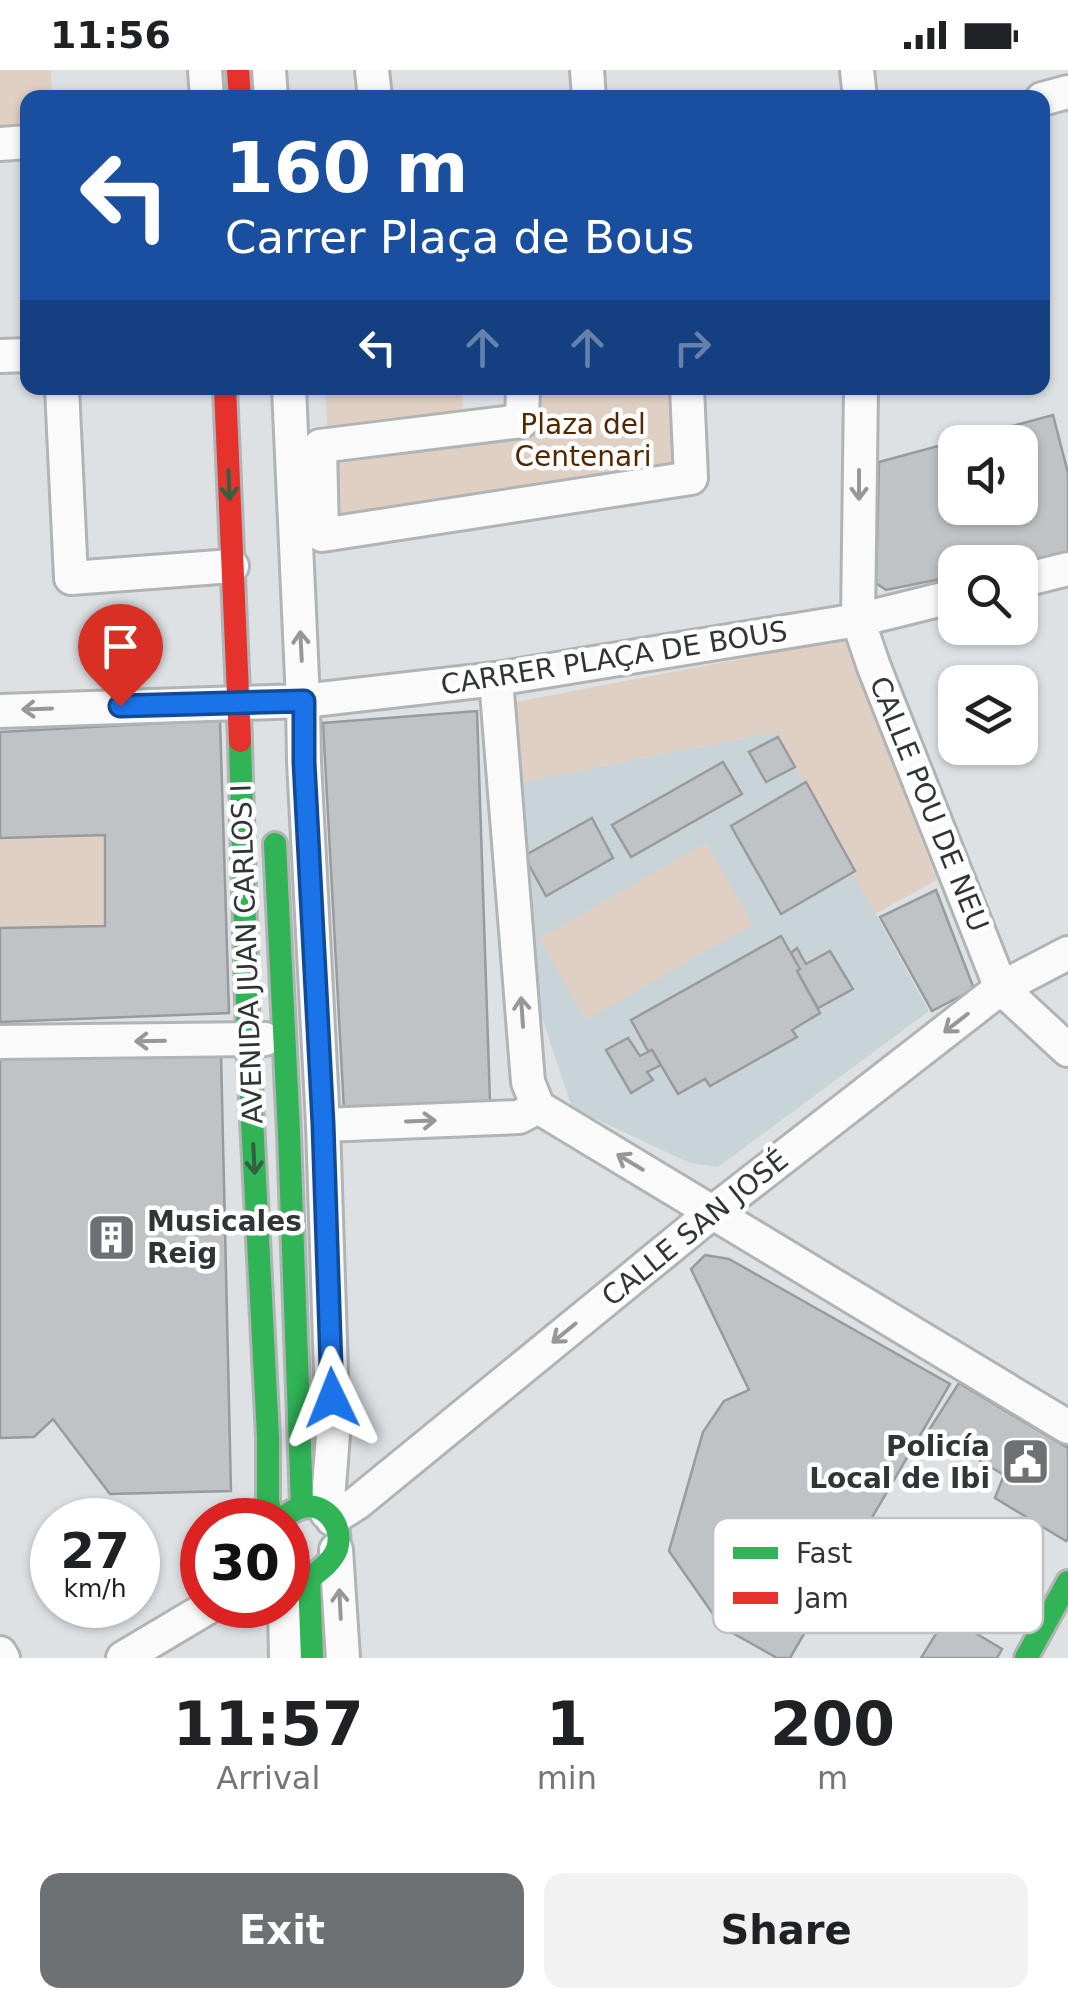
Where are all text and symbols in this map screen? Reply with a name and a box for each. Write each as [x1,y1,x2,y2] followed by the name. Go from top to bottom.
[50,13,171,57] text: 11:56
[225,127,468,209] text: 160 m
[60,130,190,260] icon: left
[225,211,694,264] text: Carrer Plaça de Bous
[350,320,405,375] icon: left
[455,320,510,375] icon: ahead
[560,320,615,375] icon: ahead
[665,320,720,375] icon: right
[515,408,651,473] park label: Plaza del Centenari
[938,425,1038,765] map controls
[938,425,1038,525] button: sound
[219,468,238,500] one-way arrow
[850,468,869,500] one-way arrow
[938,545,1038,645] button: search
[78,604,163,707] pin
[438,614,790,702] street label: CARRER PLAÇA DE BOUS
[93,619,148,674] icon: arrive
[291,631,310,663] one-way arrow
[938,665,1038,765] button: layers
[863,672,995,936] street label: CALLE POU DE NEU
[21,700,53,719] one-way arrow
[225,784,269,1124] street label: AVENIDA JUAN CARLOS I
[513,996,532,1028] one-way arrow
[943,1012,970,1033] one-way arrow
[135,1031,167,1050] one-way arrow
[404,1111,436,1130] one-way arrow
[595,1142,795,1313] street label: CALLE SAN JOSÉ
[245,1143,264,1175] one-way arrow
[616,1152,644,1172] one-way arrow
[147,1205,302,1270] place label: Musicales Reig
[86,1211,138,1263] building icon: Musicales Reig
[551,1322,577,1344] one-way arrow
[280,1346,384,1450] position arrow
[809,1430,990,1495] place label: Policía Local de Ibi
[999,1436,1051,1488] public building icon: Policía Local de Ibi
[180,1498,310,1628] speed limit sign: 30
[713,1518,1043,1633] legend
[60,1522,130,1580] text: 27
[796,1537,852,1570] text: Fast
[63,1574,127,1603] text: km/h
[794,1582,849,1615] text: Jam
[330,1589,349,1621] one-way arrow
[173,1689,364,1759] text: 11:57
[546,1689,588,1759] text: 1
[770,1689,895,1759] text: 200
[216,1759,320,1797] text: Arrival
[537,1759,597,1797] text: min
[817,1759,848,1797] text: m
[40,1873,524,1988] button: Exit
[544,1873,1028,1988] button: Share

